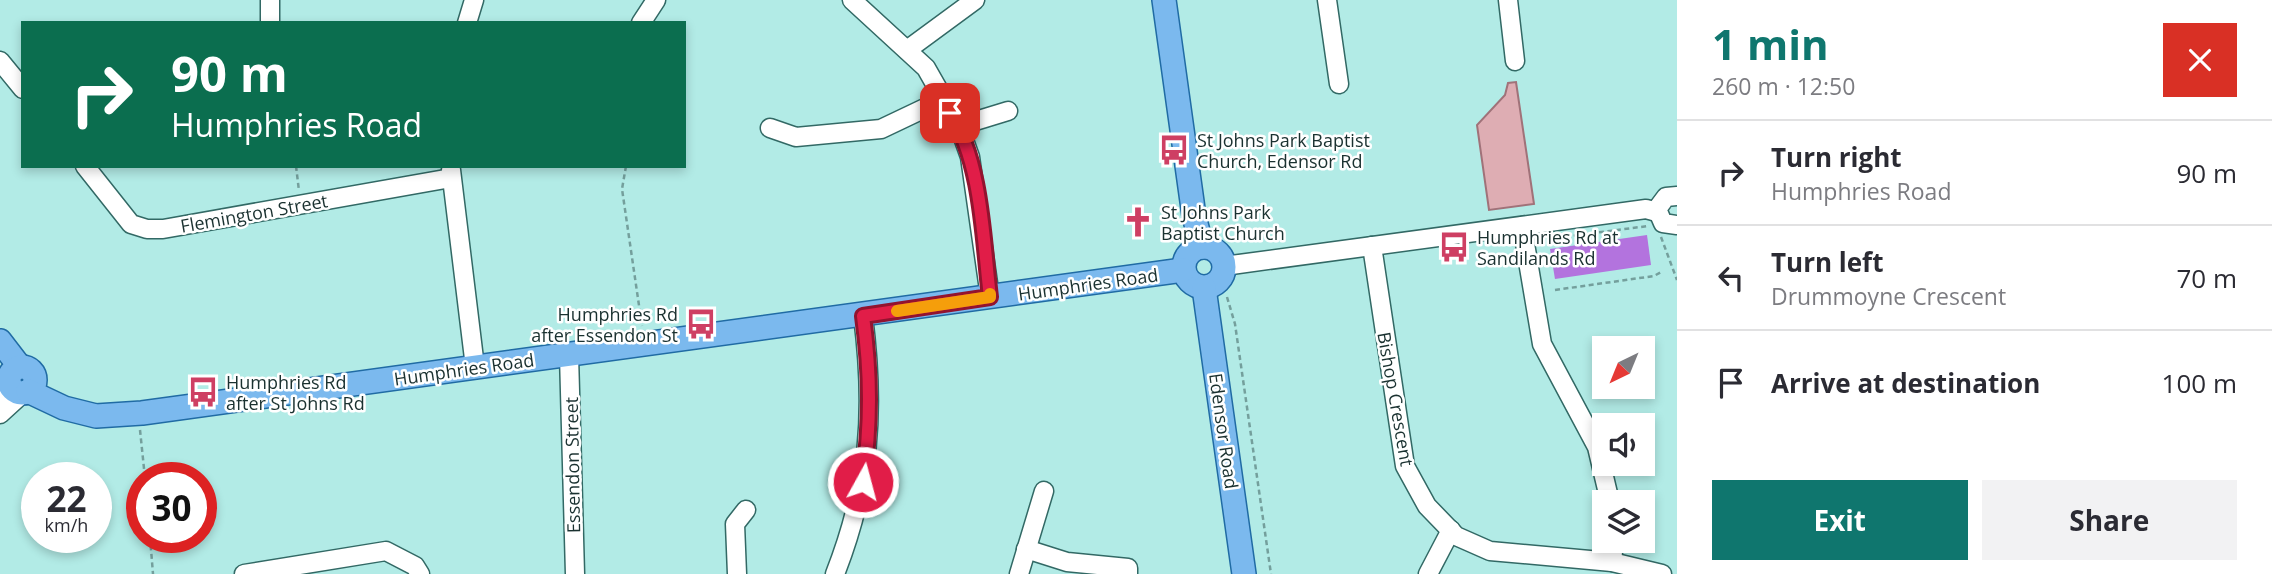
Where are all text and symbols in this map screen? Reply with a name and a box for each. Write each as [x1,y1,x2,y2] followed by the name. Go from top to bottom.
[1712,15,1829,72] text: 1 min
[2163,23,2237,97] button: close
[171,40,288,106] text: 90 m
[56,49,147,140] icon: right
[1712,70,1855,102] text: 260 m · 12:50
[920,83,980,143] pin
[931,94,969,132] icon: arrive
[171,103,422,146] text: Humphries Road
[1197,128,1370,173] place label: St Johns Park Baptist Church, Edensor Rd
[1157,133,1191,167] bus stop icon: St Johns Park Baptist Church, Edensor Rd
[1771,139,1902,175] text: Turn right
[1712,154,1750,192] icon: right
[2176,155,2237,191] text: 90 m
[1771,175,1951,207] text: Humphries Road
[178,188,330,238] street label: Flemington Street
[1161,200,1285,245] place label: St Johns Park Baptist Church
[1121,205,1155,239] church icon: St Johns Park Baptist Church
[1477,225,1619,270] place label: Humphries Rd at Sandilands Rd
[1437,230,1471,264] bus stop icon: Humphries Rd at Sandilands Rd
[1771,244,1883,280] text: Turn left
[1712,259,1750,297] icon: left
[2176,260,2237,296] text: 70 m
[1016,262,1160,306] street label: Humphries Road
[1771,280,2006,312] text: Drummoyne Crescent
[531,302,678,347] place label: Humphries Rd after Essendon St
[684,307,718,341] bus stop icon: Humphries Rd after Essendon St
[1372,330,1420,468] street label: Bishop Crescent
[1592,336,1656,399] north arrow
[1592,336,1655,553] map controls
[392,347,536,391] street label: Humphries Road
[1712,364,1750,402] icon: arrive
[1771,365,2040,401] text: Arrive at destination
[2162,365,2237,401] text: 100 m
[226,370,365,415] place label: Humphries Rd after St Johns Rd
[1204,372,1244,490] street label: Edensor Road
[186,375,220,409] bus stop icon: Humphries Rd after St Johns Rd
[559,397,585,533] street label: Essendon Street
[1592,413,1655,476] button: sound
[826,445,900,519] position arrow
[126,462,217,553] speed limit sign: 30
[46,475,87,522] text: 22
[1712,480,1968,560] button: Exit
[1982,480,2237,560] button: Share
[1592,490,1655,553] button: layers
[45,513,88,537] text: km/h

